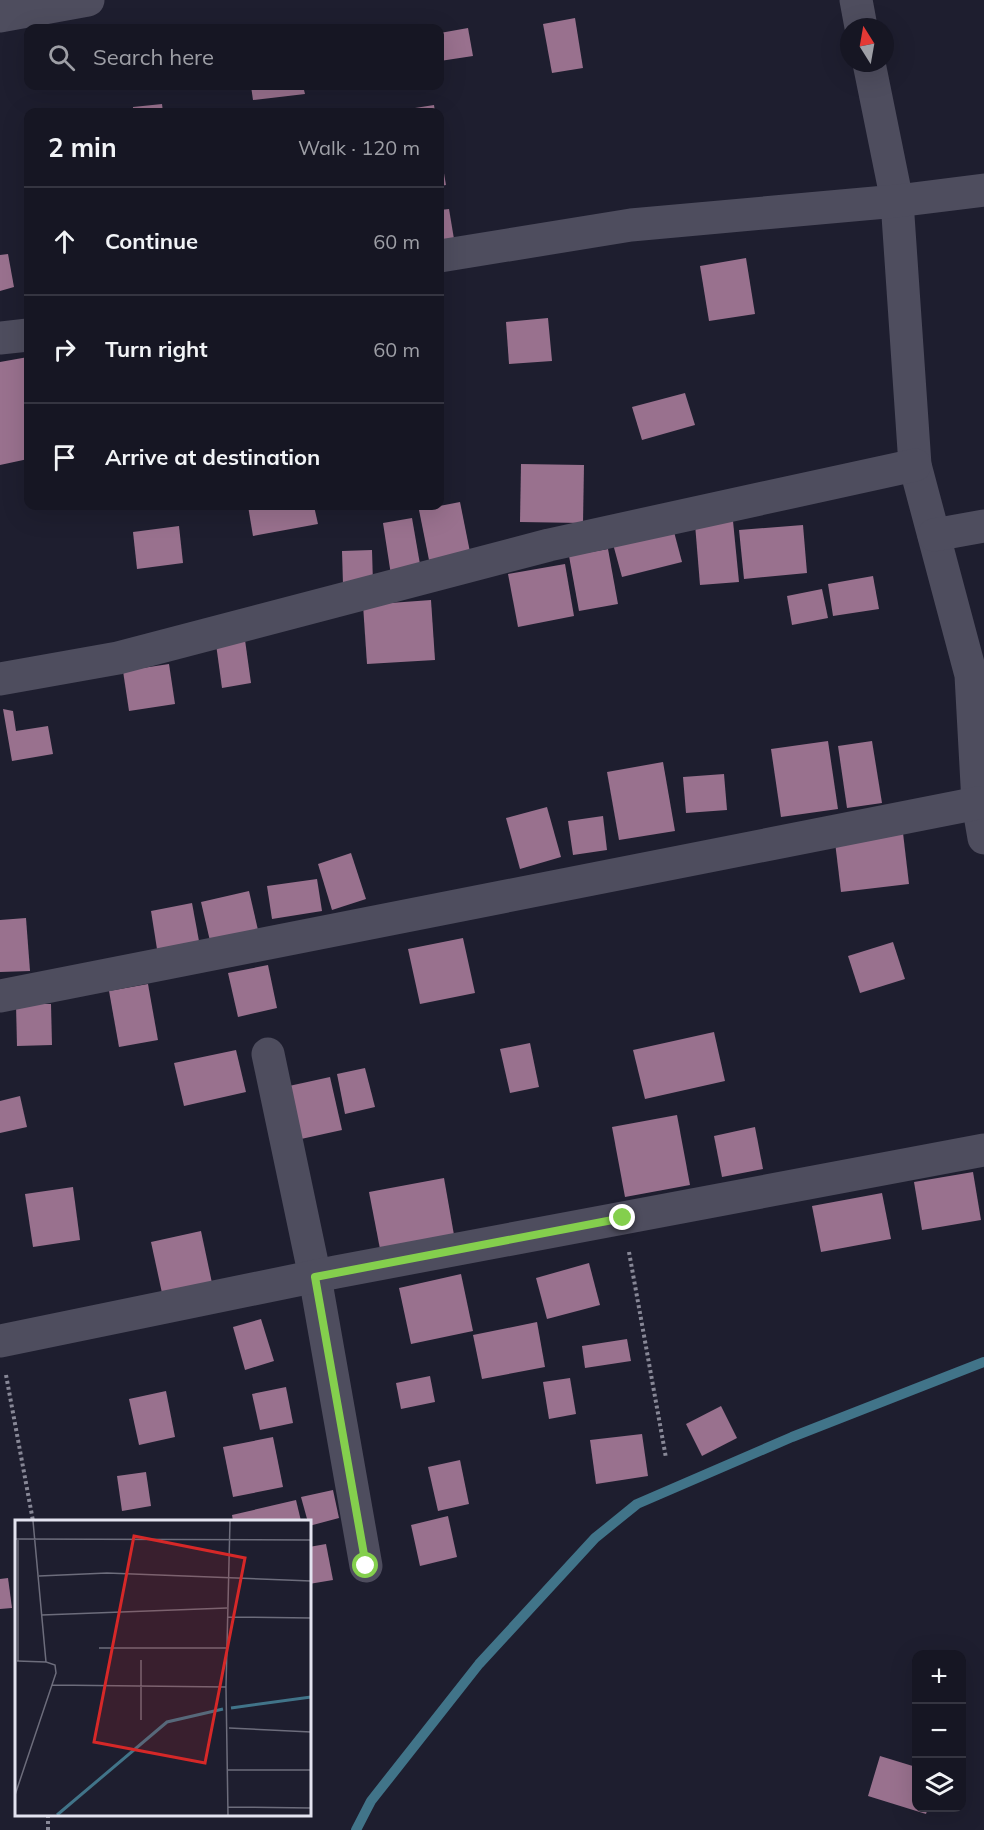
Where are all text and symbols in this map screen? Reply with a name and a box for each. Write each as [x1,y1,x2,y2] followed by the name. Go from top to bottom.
[840,18,894,72] north arrow
[24,24,444,90] search box
[45,41,78,74] icon: search
[93,43,214,71] text: Search here
[48,131,117,164] text: 2 min
[298,135,420,160] text: Walk · 120 m
[48,225,81,258] icon: ahead
[105,227,198,255] text: Continue
[373,229,420,254] text: 60 m
[48,333,81,366] icon: right
[105,335,208,363] text: Turn right
[373,337,420,362] text: 60 m
[48,441,81,474] icon: arrive
[105,443,320,471] text: Arrive at destination
[609,1204,635,1230] route end
[15,1520,310,1815] inset map
[352,1552,378,1578] route start
[912,1650,966,1812] map controls
[912,1650,966,1704] button: +
[912,1704,966,1758] button: −
[912,1758,966,1812] button: layers

